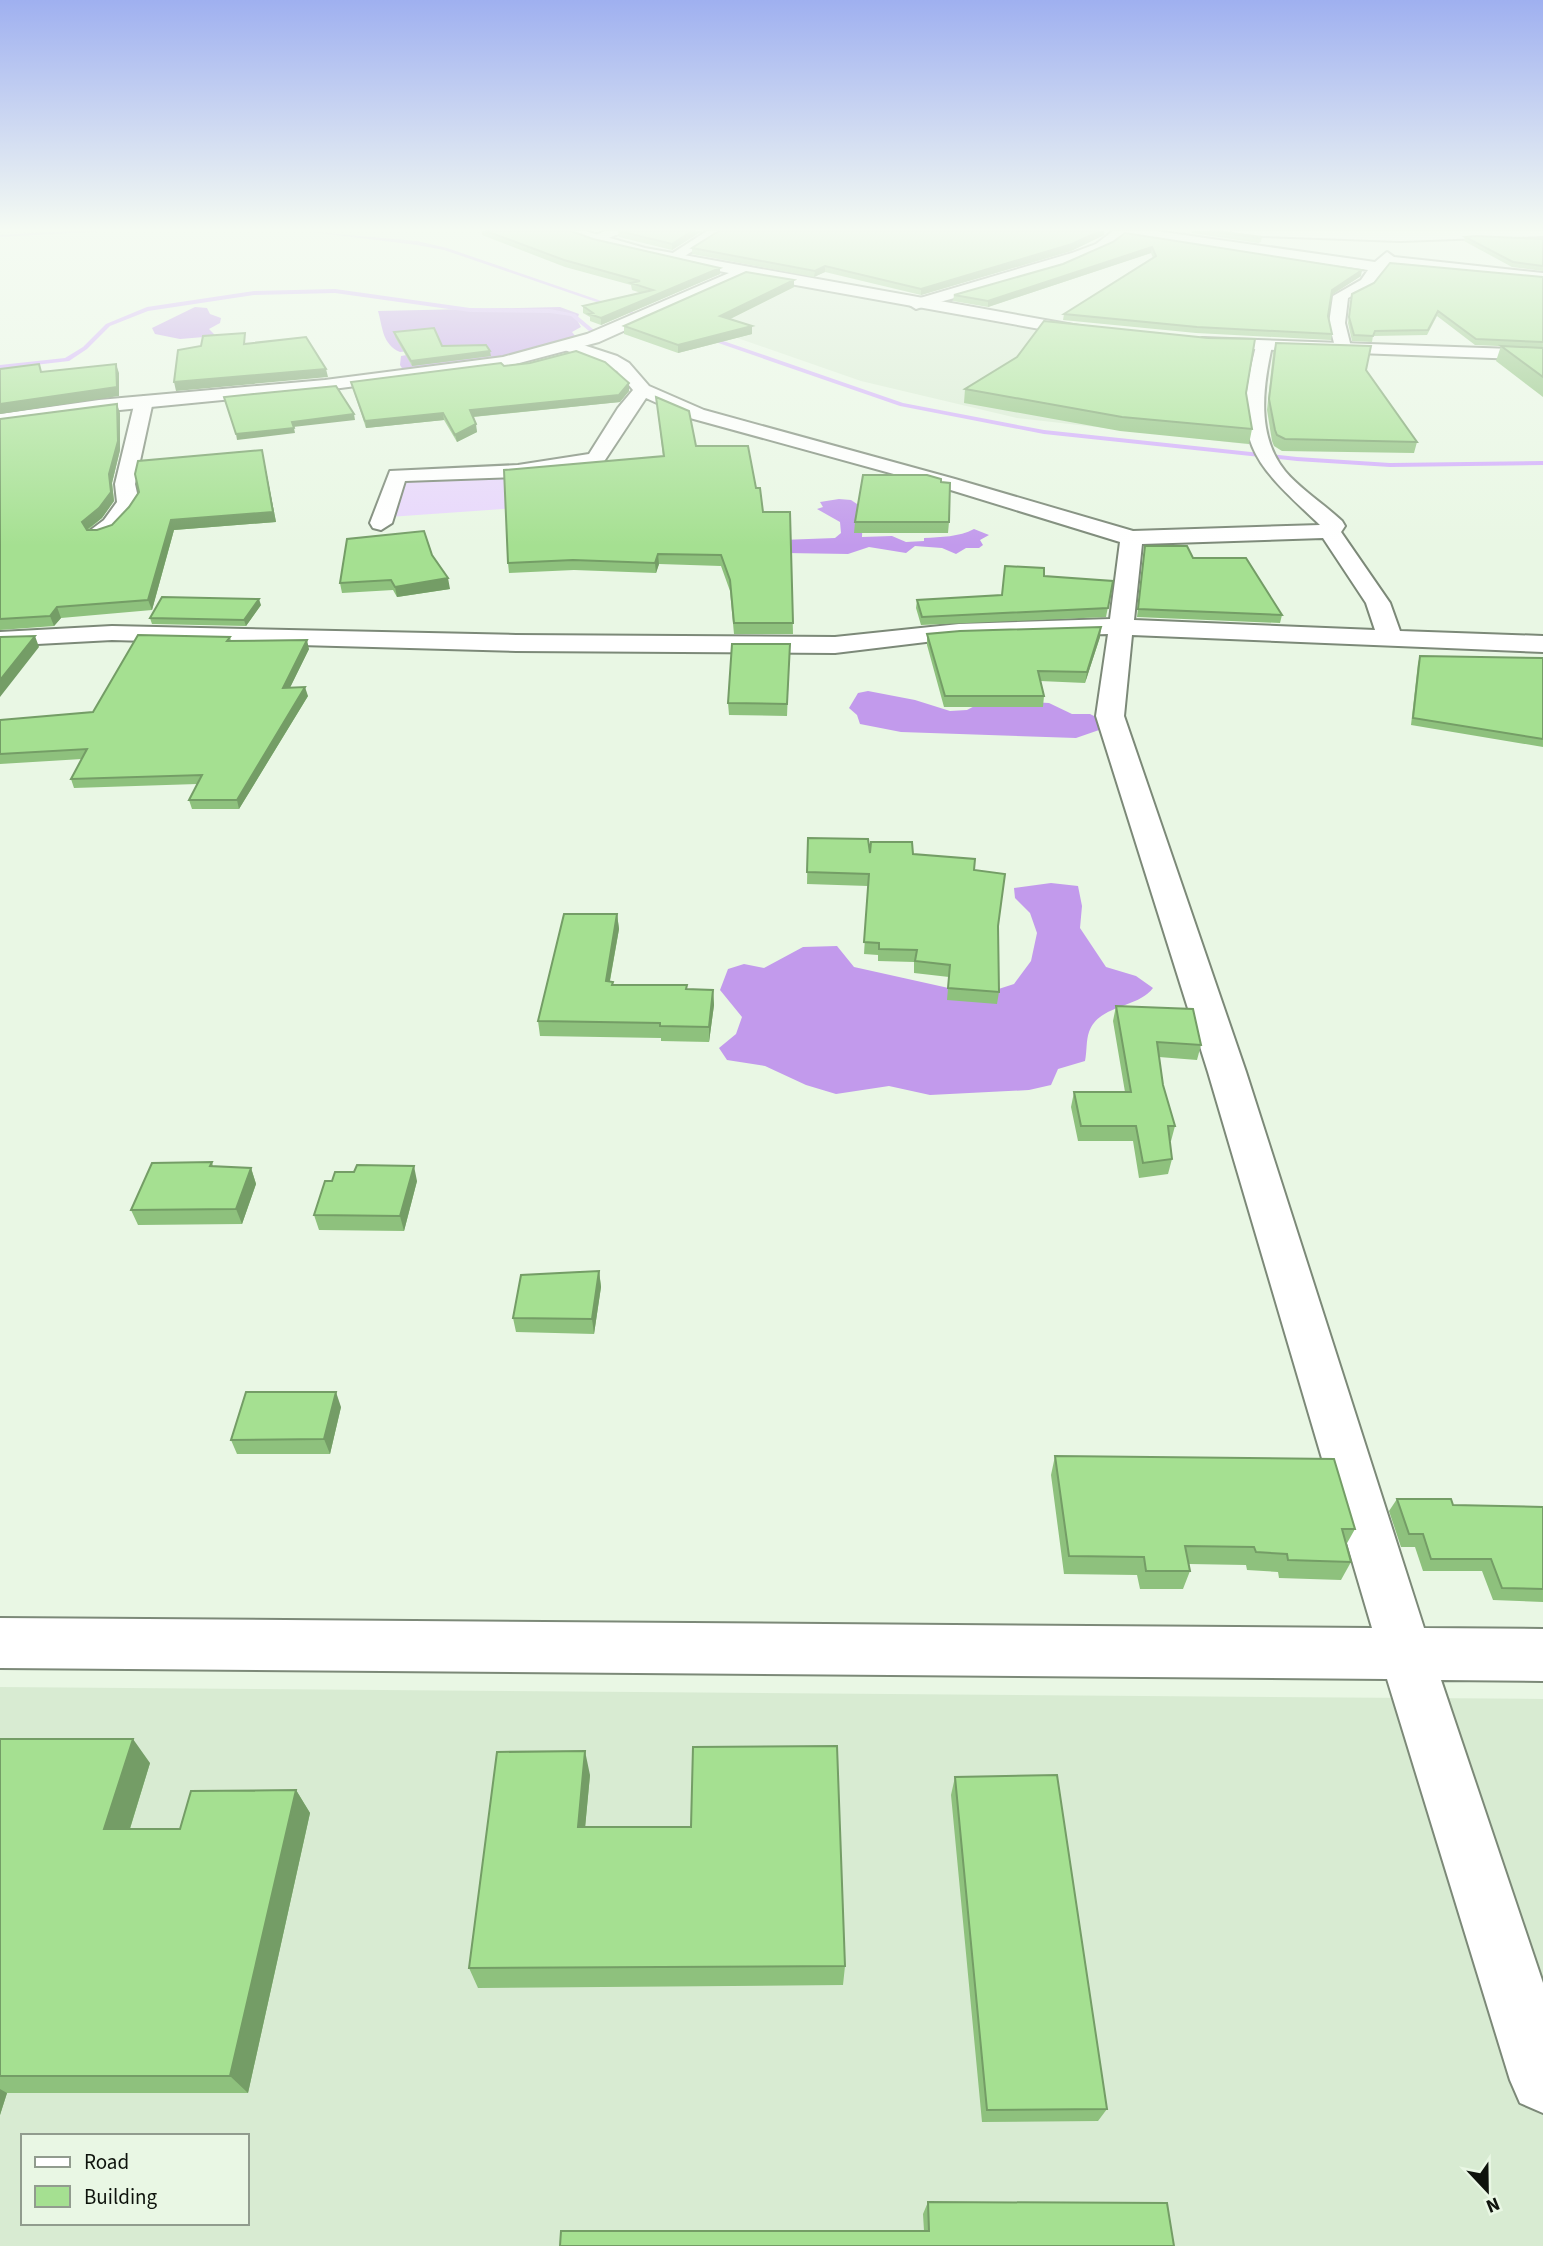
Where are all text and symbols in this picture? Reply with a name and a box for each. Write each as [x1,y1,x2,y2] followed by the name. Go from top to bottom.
[21,2134,248,2225] legend
[84,2147,129,2177] text: Road
[1452,2155,1522,2225] north arrow
[84,2182,158,2212] text: Building
[1482,2189,1504,2219] text: N

